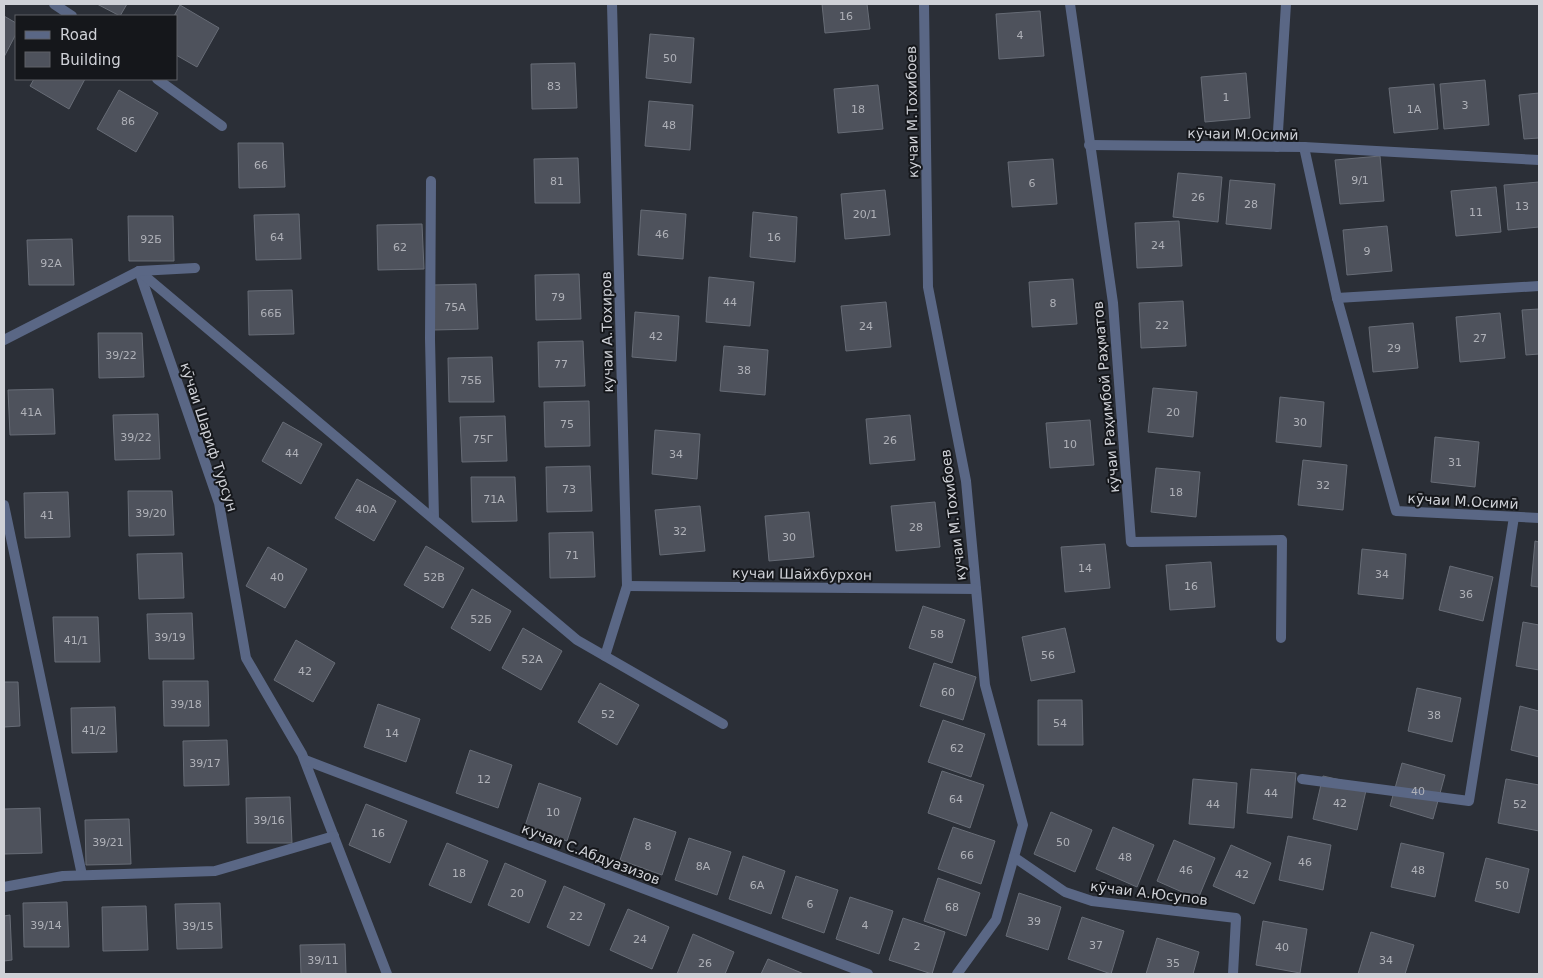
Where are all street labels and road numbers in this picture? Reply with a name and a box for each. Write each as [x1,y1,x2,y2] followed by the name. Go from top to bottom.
[903,46,921,178] street label: кучаи М.Тохибоев
[1187,125,1299,143] street label: кӯчаи М.Осимӣ
[598,271,616,393] street label: кучаи А.Тохиров
[1090,301,1122,493] street label: кӯчаи Раҳимбой Раҳматов
[177,360,241,514] street label: кӯчаи Шариф Турсун
[937,448,969,582] street label: кучаи М.Тохибоев
[1407,490,1519,512] street label: кӯчаи М.Осимӣ
[732,565,872,583] street label: кучаи Шайхбурхон
[520,820,662,888] street label: кучаи С.Абдуазизов
[1089,878,1209,908] street label: кӯчаи А.Юсупов

